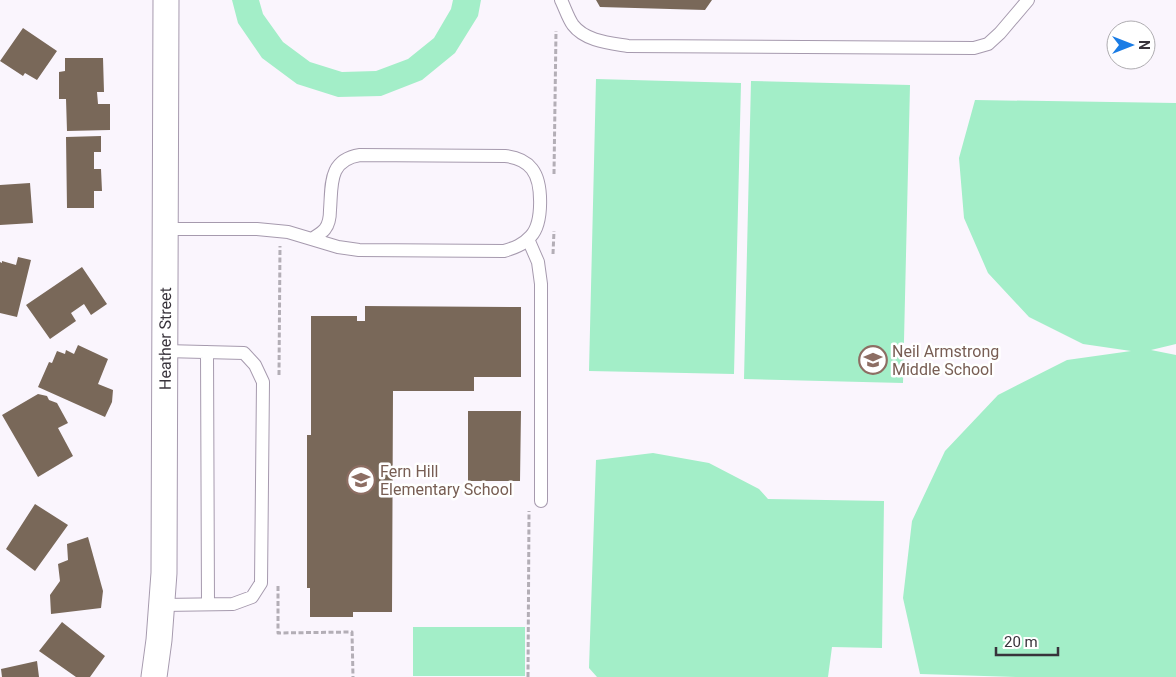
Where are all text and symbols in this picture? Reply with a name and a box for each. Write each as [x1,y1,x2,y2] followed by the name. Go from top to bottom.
[1106,20,1156,70] north arrow
[1136,40,1152,50] text: N
[156,287,175,390] street label: Heather Street
[892,342,999,379] place label: Neil Armstrong Middle School
[858,345,888,375] school or university icon: Neil Armstrong Middle School
[380,462,513,499] place label: Fern Hill Elementary School
[346,465,376,495] school or university icon: Fern Hill Elementary School
[996,624,1058,656] scale bar
[1004,633,1038,651] text: 20 m

